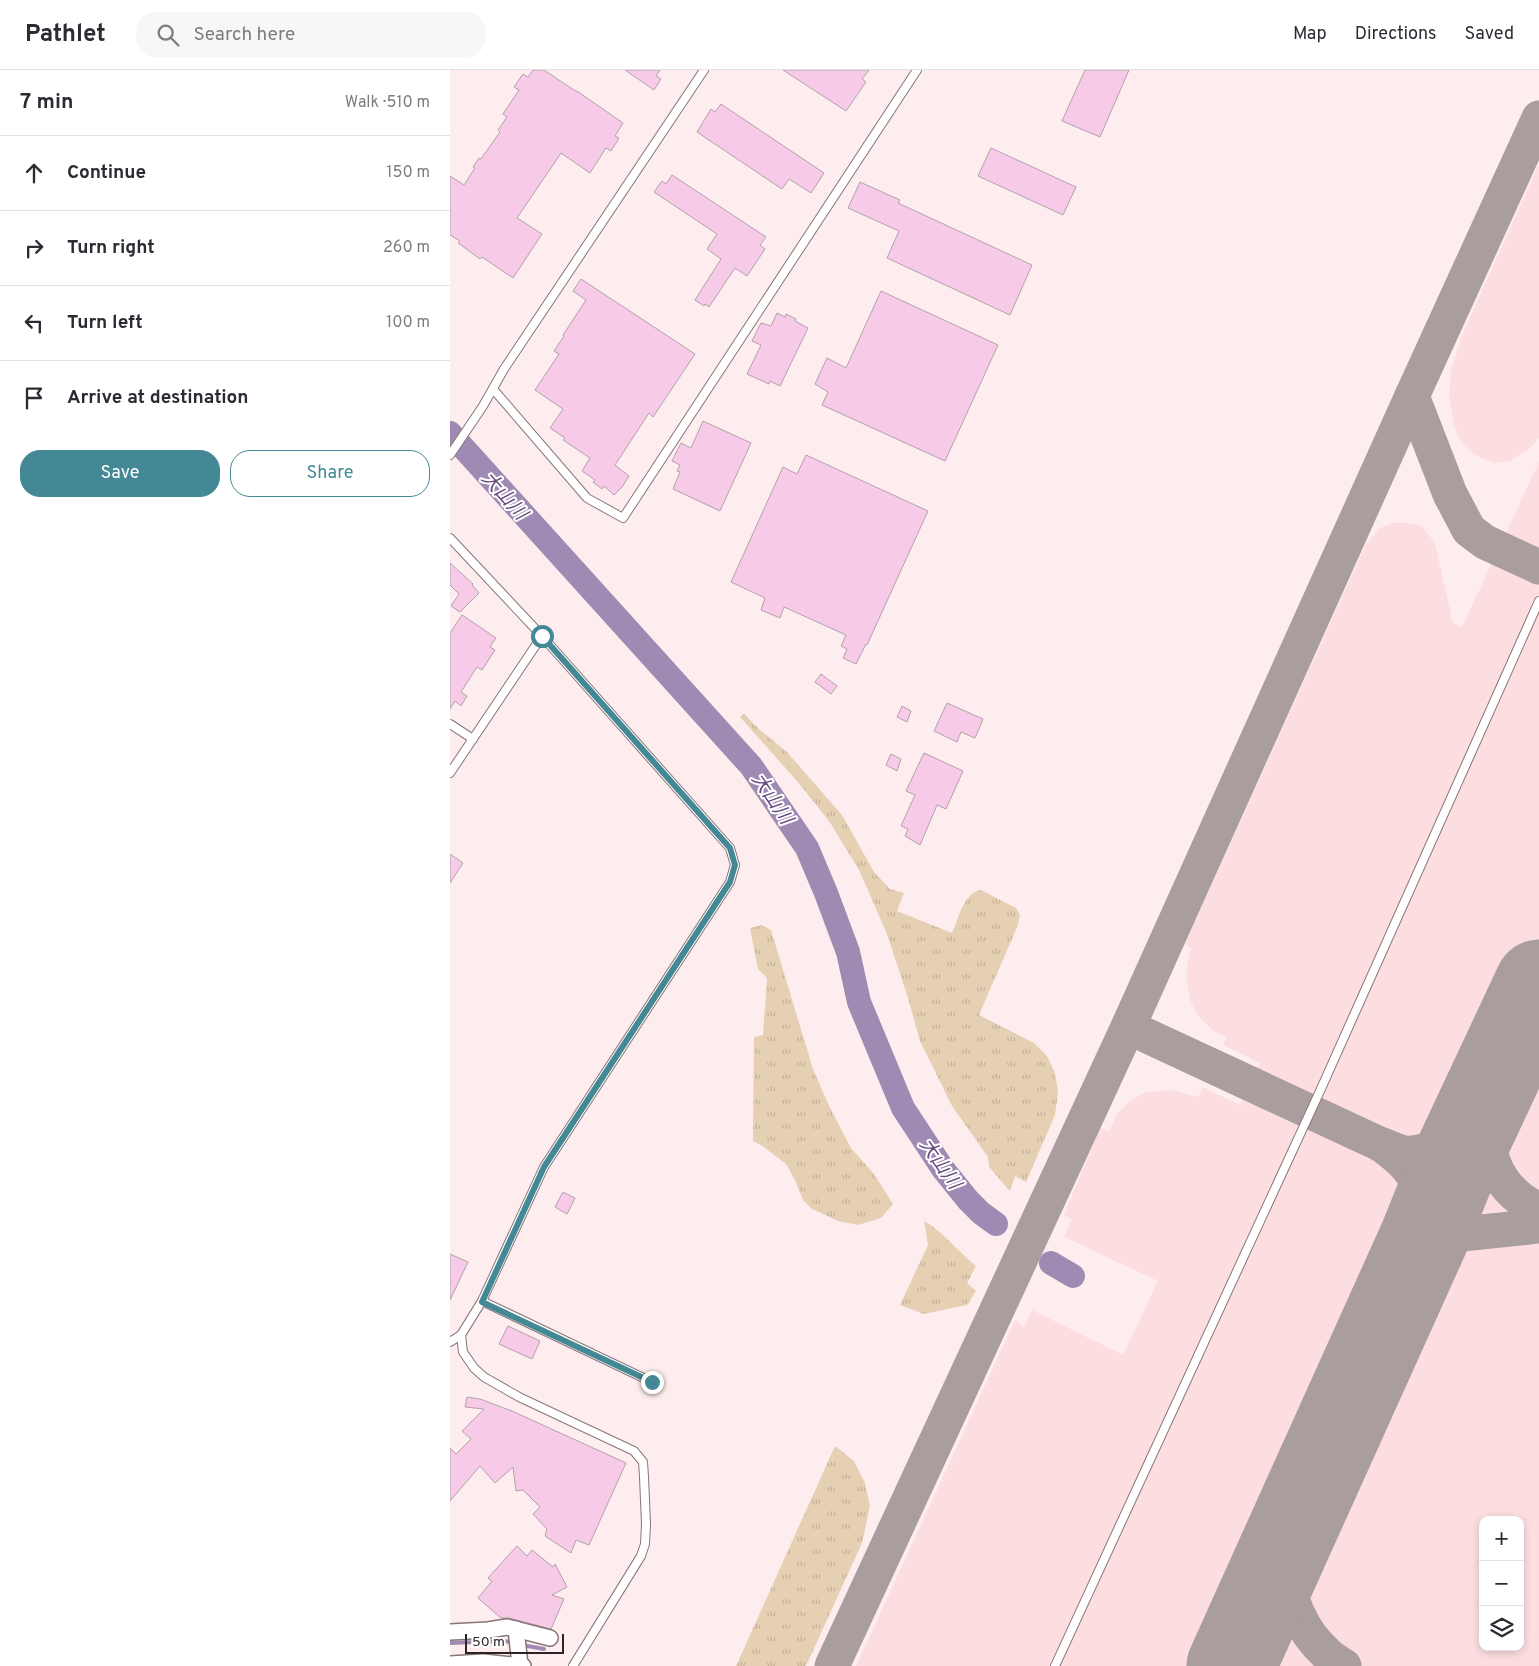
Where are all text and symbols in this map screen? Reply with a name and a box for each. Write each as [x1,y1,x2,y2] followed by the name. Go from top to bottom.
[136,12,486,57] search box
[25,20,106,50] text: Pathlet
[154,21,182,49] icon: search
[194,23,295,47] text: Search here
[1293,23,1327,46] text: Map
[1355,23,1437,46] text: Directions
[1465,23,1514,46] text: Saved
[20,89,73,116] text: 7 min
[345,93,430,113] text: Walk · 510 m
[20,159,48,187] icon: ahead
[67,161,146,185] text: Continue
[387,163,430,183] text: 150 m
[20,234,48,262] icon: right
[67,236,155,260] text: Turn right
[383,238,430,258] text: 260 m
[20,309,48,337] icon: left
[67,311,143,335] text: Turn left
[386,313,430,333] text: 100 m
[20,384,48,412] icon: arrive
[67,386,248,410] text: Arrive at destination
[20,450,220,497] button: Save
[230,450,430,497] button: Share
[476,467,533,527] water label: 大山川
[531,625,554,648] route start
[745,769,798,831] water label: 大山川
[913,1134,967,1196] water label: 大山川
[641,1371,664,1394] route end
[1479,1516,1524,1651] map controls
[1479,1516,1524,1561] button: +
[1479,1561,1524,1606] button: −
[1479,1606,1524,1651] button: layers
[465,1631,564,1654] scale bar
[472,1634,505,1651] text: 50 m

